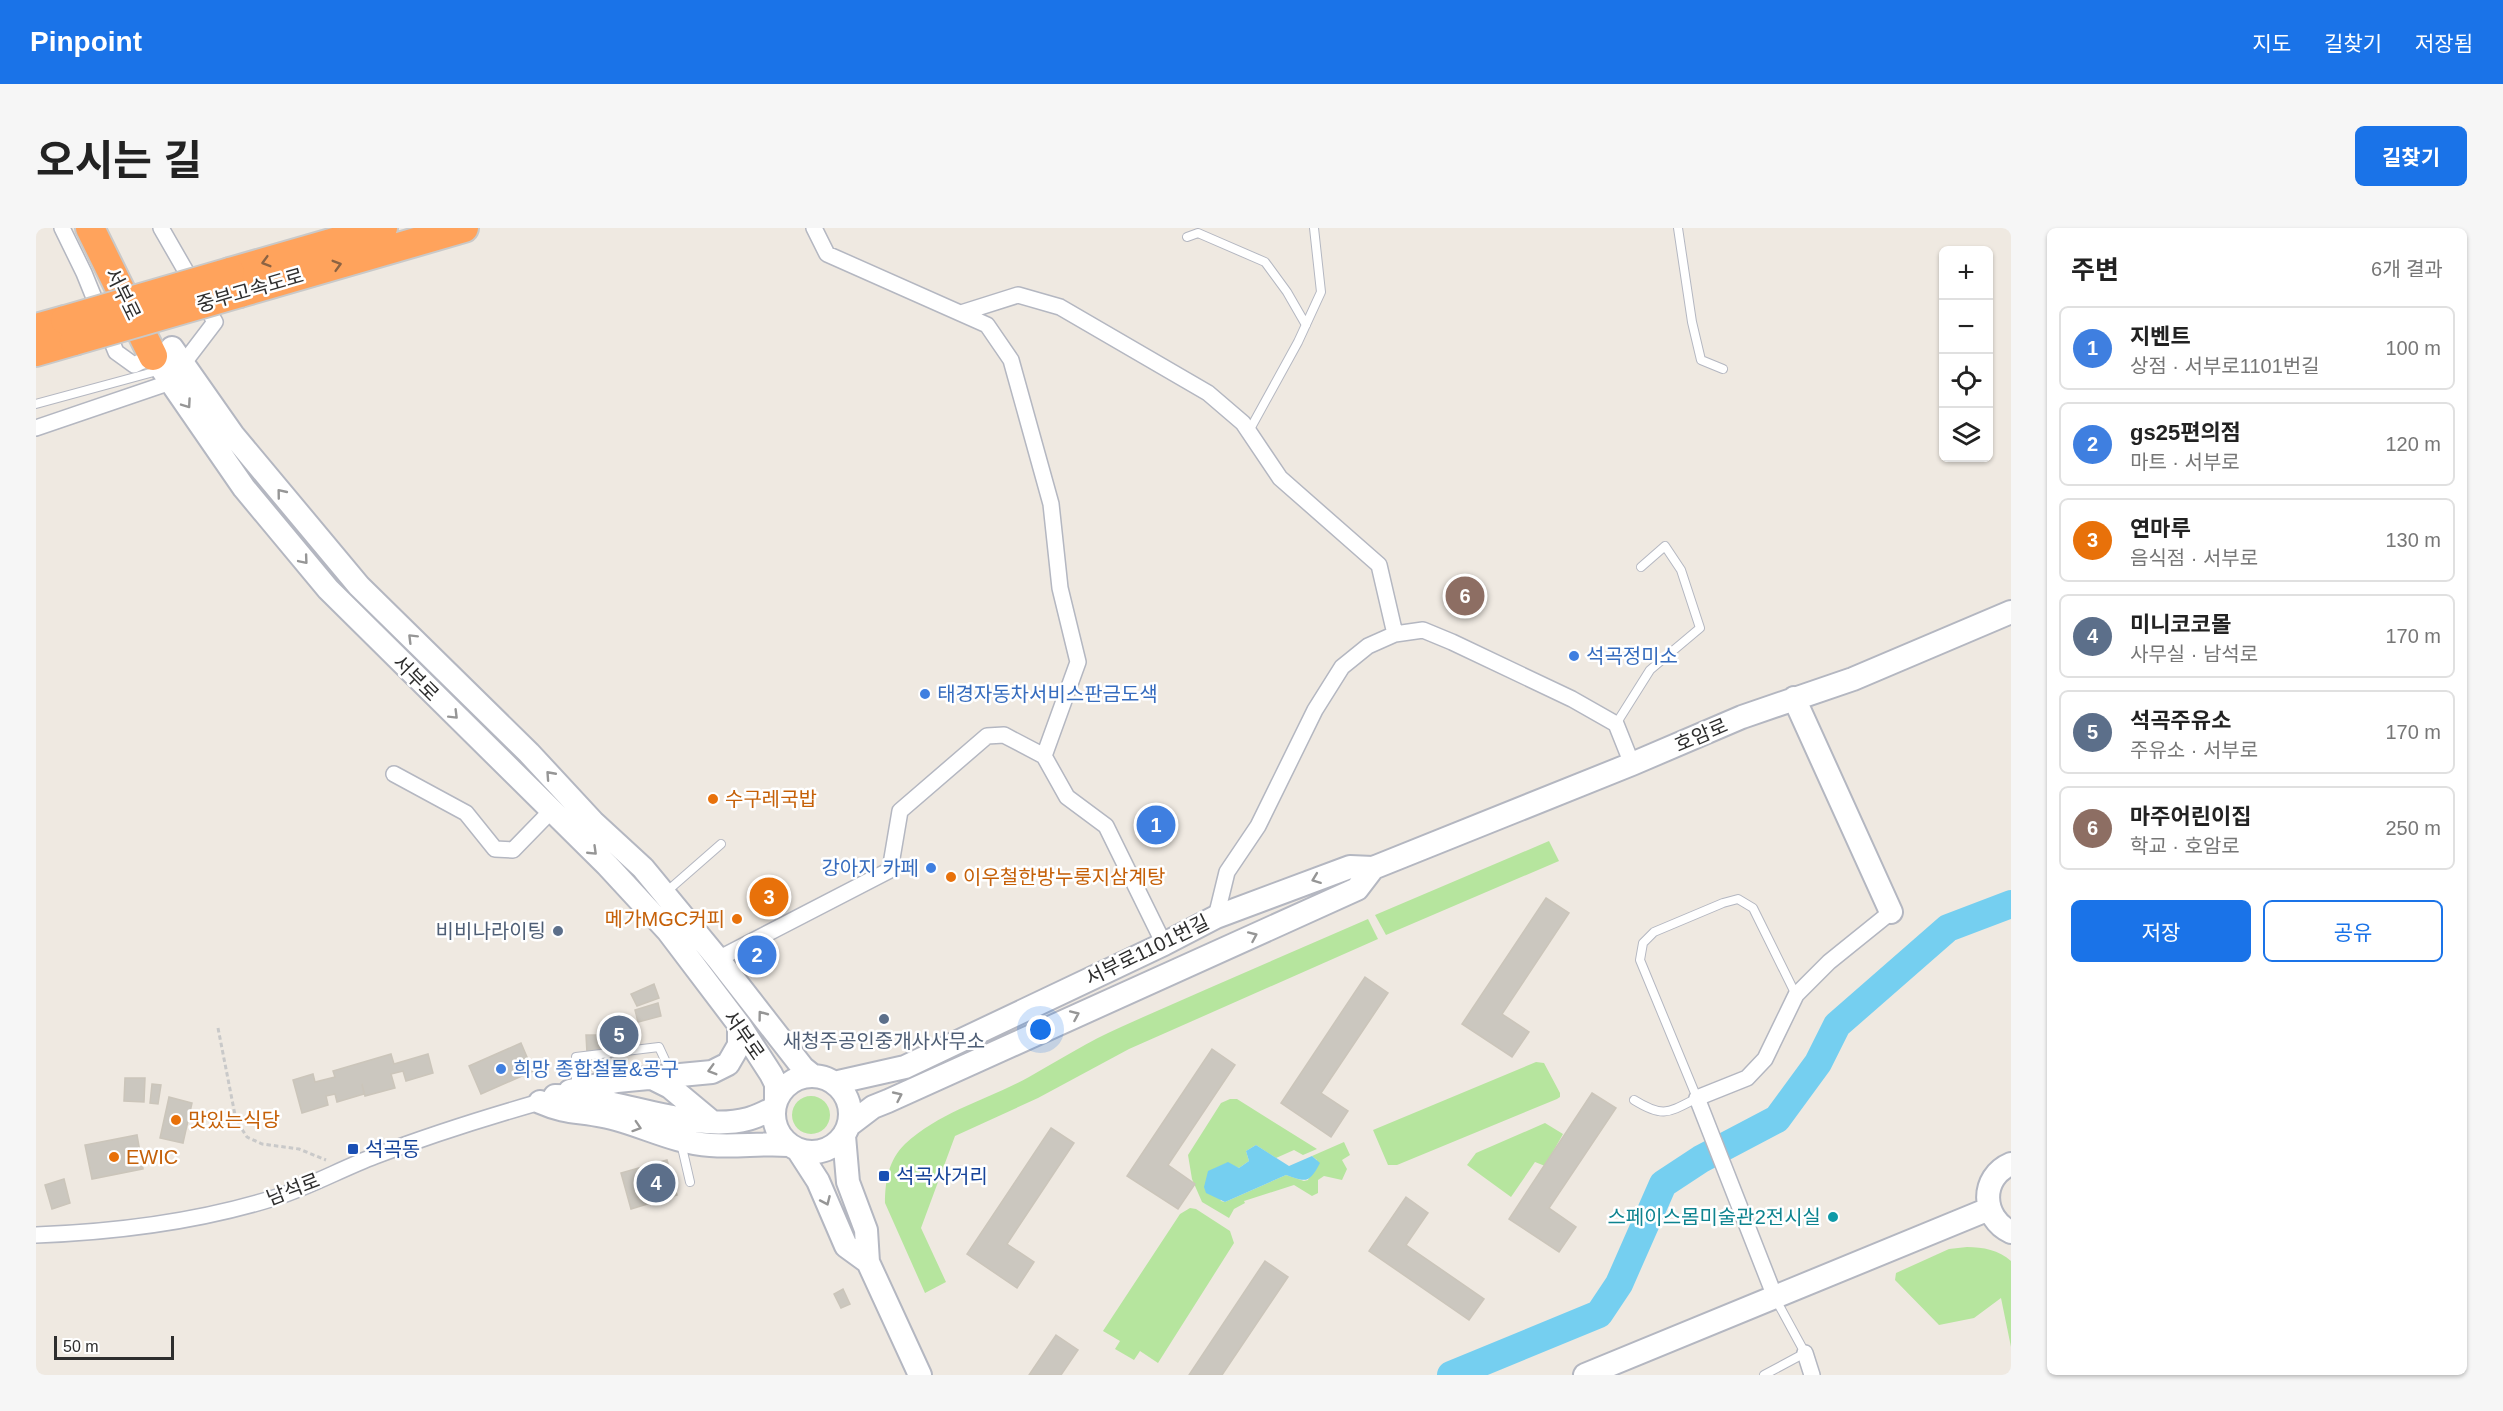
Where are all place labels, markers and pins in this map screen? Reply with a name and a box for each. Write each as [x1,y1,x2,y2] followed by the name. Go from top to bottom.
[1446,574,1484,619] pin: 6
[1586,645,1678,667] place label: 석곡정미소
[1567,649,1581,663] marker: 석곡정미소
[937,683,1158,705] place label: 태경자동차서비스판금도색
[918,687,932,701] marker: 태경자동차서비스판금도색
[725,788,817,810] place label: 수구레국밥
[706,792,720,806] marker: 수구레국밥
[1136,802,1176,848] pin: 1
[821,857,919,879] place label: 강아지 카페
[924,861,938,875] marker: 강아지 카페
[963,866,1165,888] place label: 이우철한방누룽지삼계탕
[944,870,958,884] marker: 이우철한방누룽지삼계탕
[750,874,788,920] pin: 3
[605,908,725,930] place label: 메가MGC커피
[730,912,744,926] marker: 메가MGC커피
[436,920,546,942] place label: 비비나라이팅
[551,924,565,938] marker: 비비나라이팅
[738,932,776,978] pin: 2
[600,1012,638,1058] pin: 5
[877,1012,891,1026] marker: 새청주공인중개사사무소
[783,1030,985,1052] place label: 새청주공인중개사사무소
[513,1058,679,1080] place label: 희망 종합철물&공구
[494,1062,508,1076] marker: 희망 종합철물&공구
[188,1109,280,1131] place label: 맛있는식당
[169,1113,183,1127] marker: 맛있는식당
[365,1138,420,1160] place label: 석곡동
[346,1142,360,1156] marker: 석곡동
[126,1146,178,1168] place label: EWIC
[107,1150,121,1164] marker: EWIC
[636,1160,676,1206] pin: 4
[896,1165,988,1187] place label: 석곡사거리
[877,1169,891,1183] marker: 석곡사거리
[1607,1206,1821,1228] place label: 스페이스몸미술관2전시실
[1826,1210,1840,1224] marker: 스페이스몸미술관2전시실

